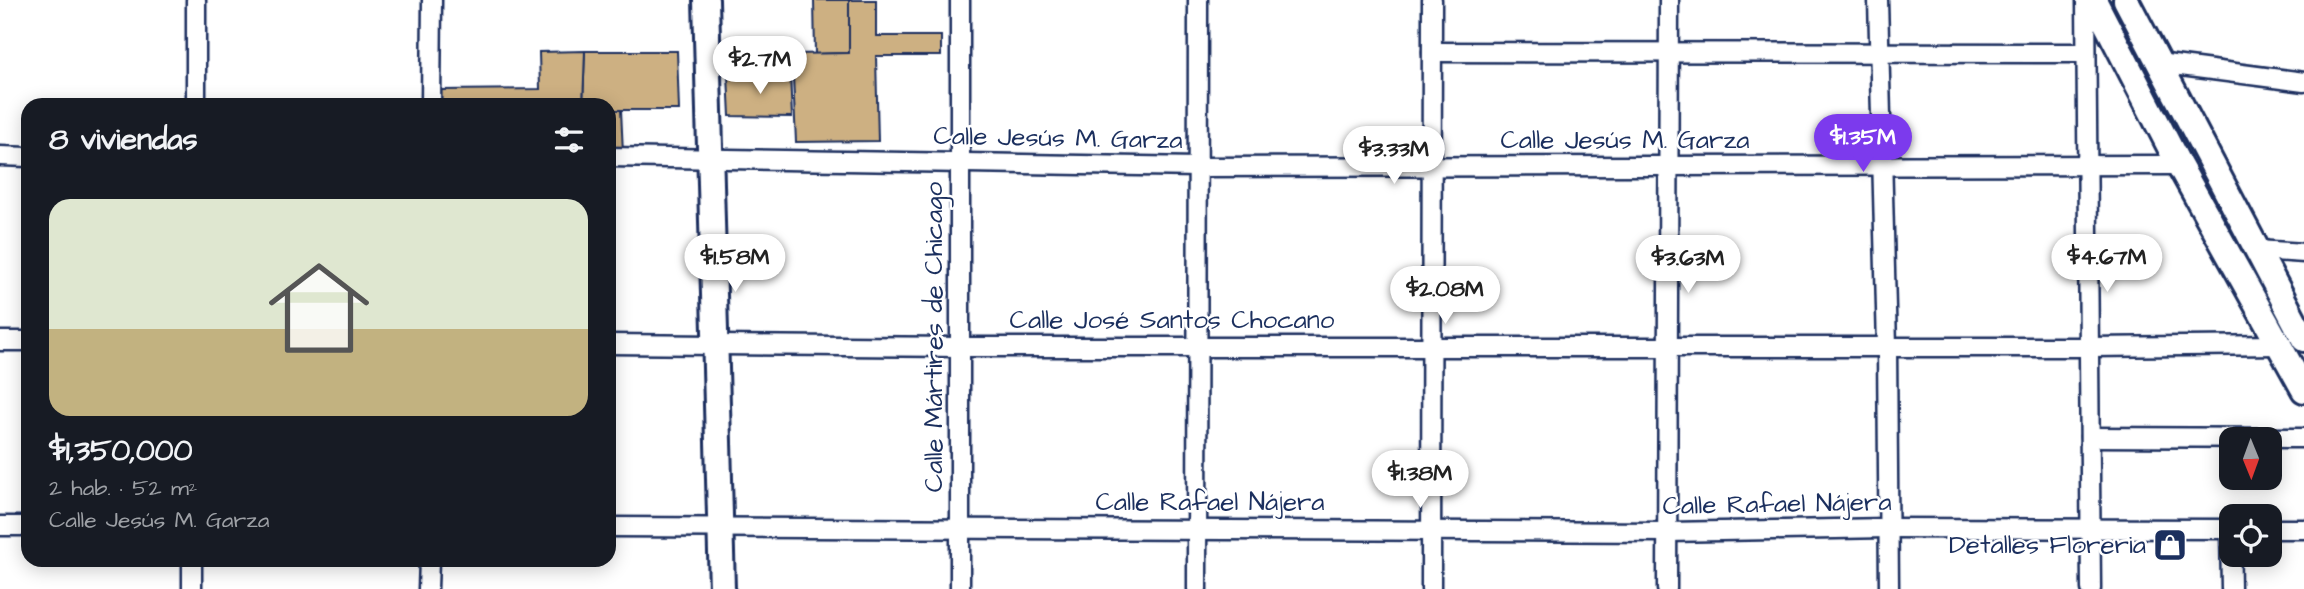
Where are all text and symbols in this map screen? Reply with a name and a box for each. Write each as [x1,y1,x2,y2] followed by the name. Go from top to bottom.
[711,36,809,96] pin: $2.7M
[729,43,791,75] text: $2.7M
[1806,114,1920,174] pin: $1.35M
[933,118,1183,158] street label: Calle Jesús M. Garza
[49,119,198,161] text: 8 viviendas
[550,121,588,159] icon: filters
[1830,121,1896,153] text: $1.35M
[1500,122,1750,158] street label: Calle Jesús M. Garza
[1337,127,1451,186] pin: $3.33M
[1359,133,1429,165] text: $3.33M
[916,181,954,492] street label: Calle Mártires de Chicago
[678,234,792,294] pin: $1.58M
[2050,234,2164,294] pin: $4.67M
[1631,236,1745,295] pin: $3.63M
[700,241,770,273] text: $1.58M
[2067,241,2147,273] text: $4.67M
[1652,242,1724,274] text: $3.63M
[256,245,382,371] icon: home
[1388,266,1502,326] pin: $2.08M
[1406,273,1484,305] text: $2.08M
[1010,302,1335,338] street label: Calle José Santos Chocano
[2219,427,2282,490] north arrow
[2219,427,2282,567] map controls
[49,430,192,472] text: $1,350,000
[1363,450,1477,510] pin: $1.38M
[1388,457,1452,489] text: $1.38M
[49,472,197,504] text: 2 hab. · 52 m²
[1095,484,1325,520] street label: Calle Rafael Nájera
[1662,484,1892,524] street label: Calle Rafael Nájera
[49,504,269,536] text: Calle Jesús M. Garza
[2219,504,2282,567] button: locate
[2151,526,2189,564] shop icon: Detalles Floreria
[1949,527,2146,563] place label: Detalles Floreria

